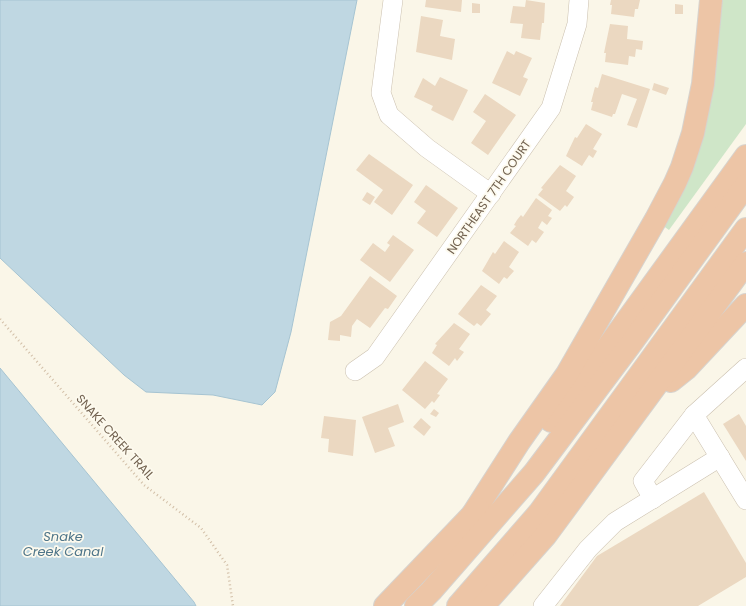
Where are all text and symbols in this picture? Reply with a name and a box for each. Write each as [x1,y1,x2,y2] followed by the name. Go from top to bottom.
[443,136,535,257] street label: NORTHEAST 7TH COURT
[72,390,158,483] street label: SNAKE CREEK TRAIL
[23,527,104,561] water label: Snake Creek Canal

